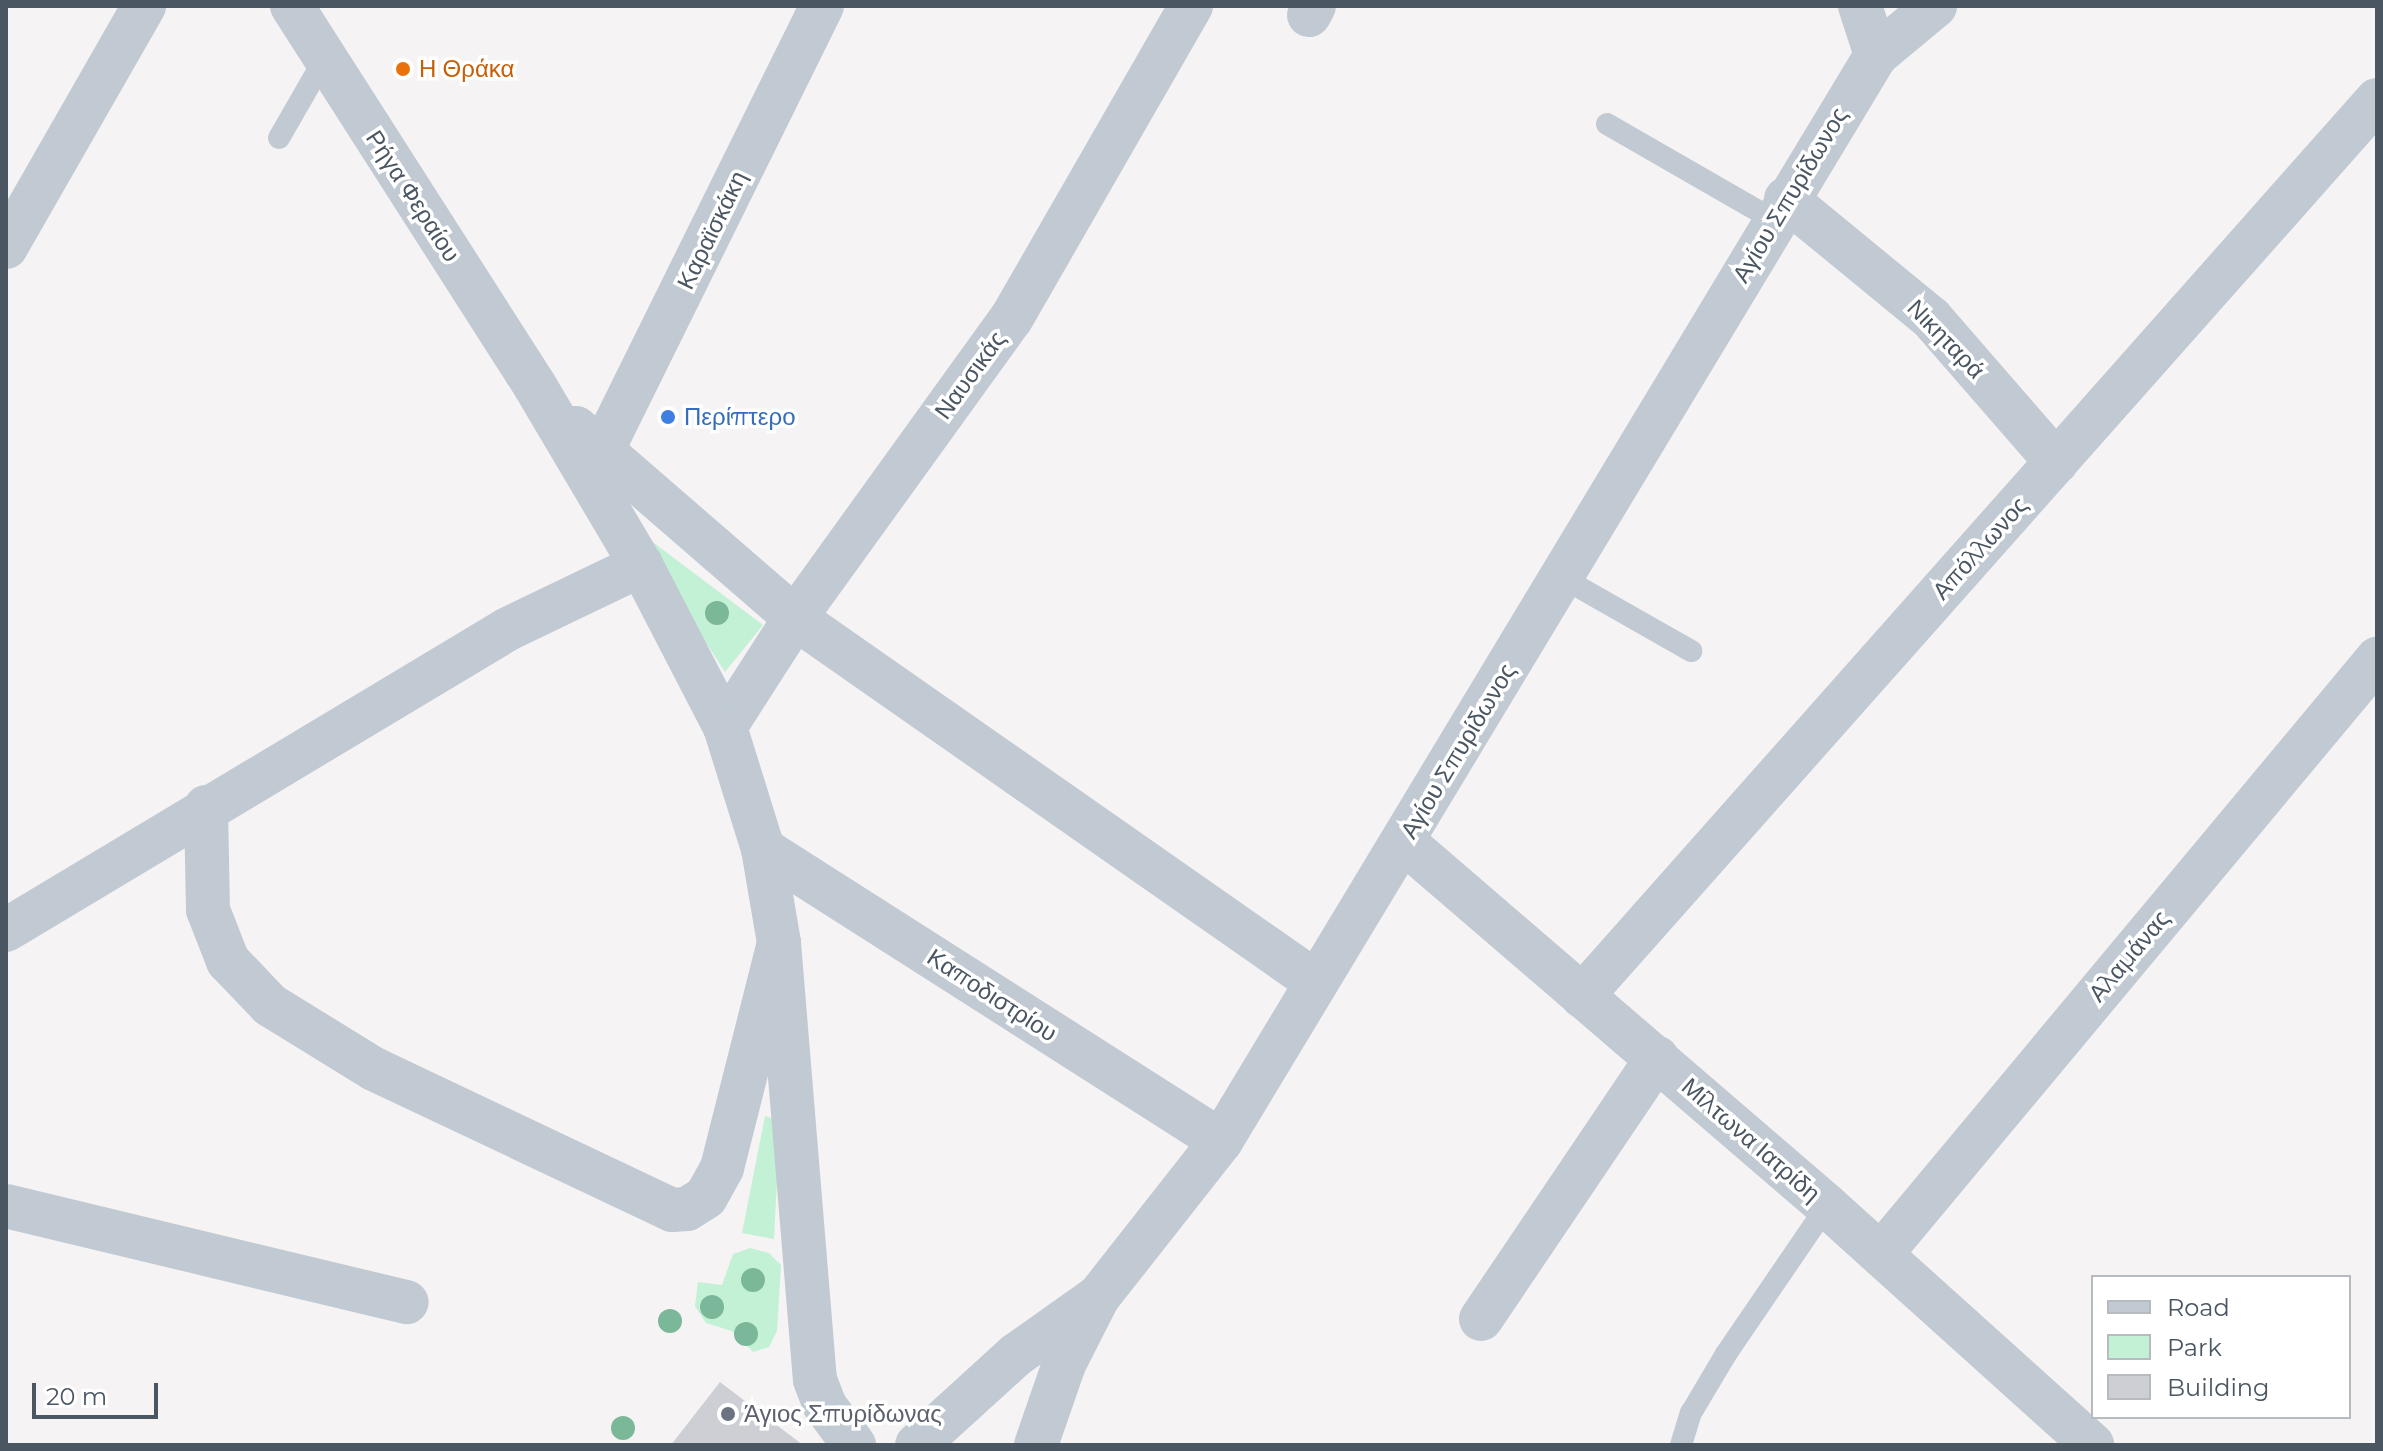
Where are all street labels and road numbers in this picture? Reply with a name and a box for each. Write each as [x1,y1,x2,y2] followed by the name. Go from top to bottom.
[1726,102,1854,288] street label: Αγίου Σπυρίδωνος
[360,125,466,267] street label: Ρήγα Φεραίου
[671,166,753,294] street label: Καραϊσκάκη
[1901,294,1991,384] street label: Νικηταρά
[928,325,1012,425] street label: Ναυσικάς
[1926,491,2034,605] street label: Απόλλωνος
[1394,658,1522,844] street label: Αγίου Σπυρίδωνος
[2082,904,2176,1008] street label: Αλαμάνας
[922,942,1062,1048] street label: Καποδιστρίου
[1676,1072,1826,1208] street label: Μίλτωνα Ιατρίδη

